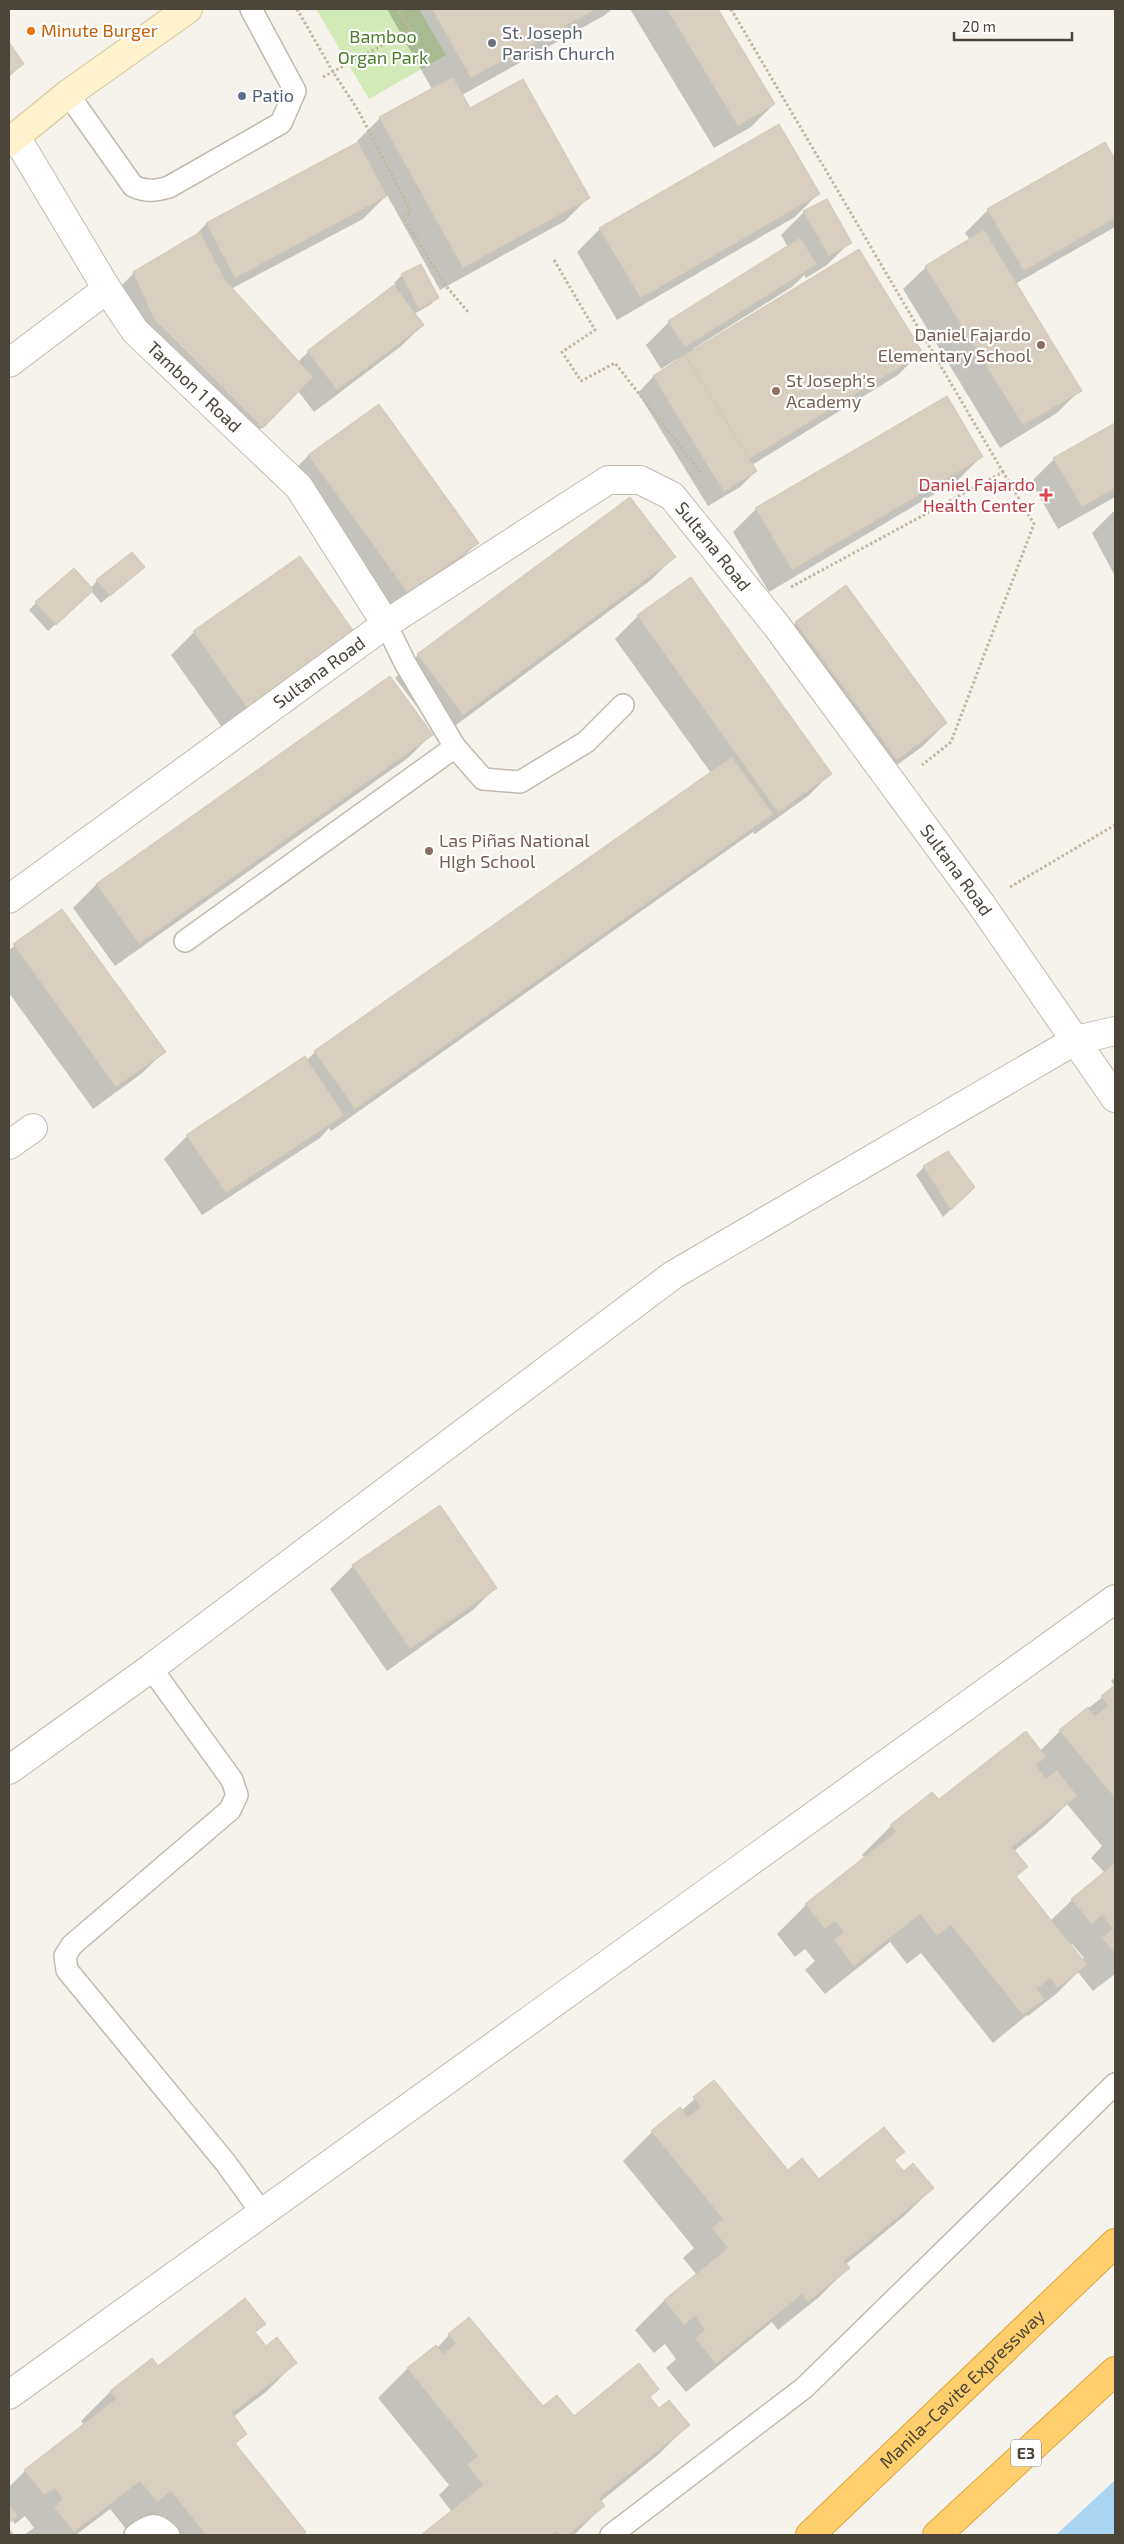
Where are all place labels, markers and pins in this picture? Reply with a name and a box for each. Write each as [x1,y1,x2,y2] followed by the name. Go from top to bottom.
[41,19,158,41] place label: Minute Burger
[502,21,615,64] place label: St. Joseph Parish Church
[25,25,37,37] marker: Minute Burger
[486,37,498,49] marker: St. Joseph Parish Church
[252,84,294,106] place label: Patio
[236,90,248,102] marker: Patio
[878,323,1032,366] place label: Daniel Fajardo Elementary School
[1035,339,1047,351] marker: Daniel Fajardo Elementary School
[786,369,875,412] place label: St Joseph's Academy
[770,385,782,397] marker: St Joseph's Academy
[919,473,1035,516] place label: Daniel Fajardo Health Center
[1039,488,1053,502] marker: Daniel Fajardo Health Center
[439,829,590,872] place label: Las Piñas National HIgh School
[423,845,435,857] marker: Las Piñas National HIgh School

